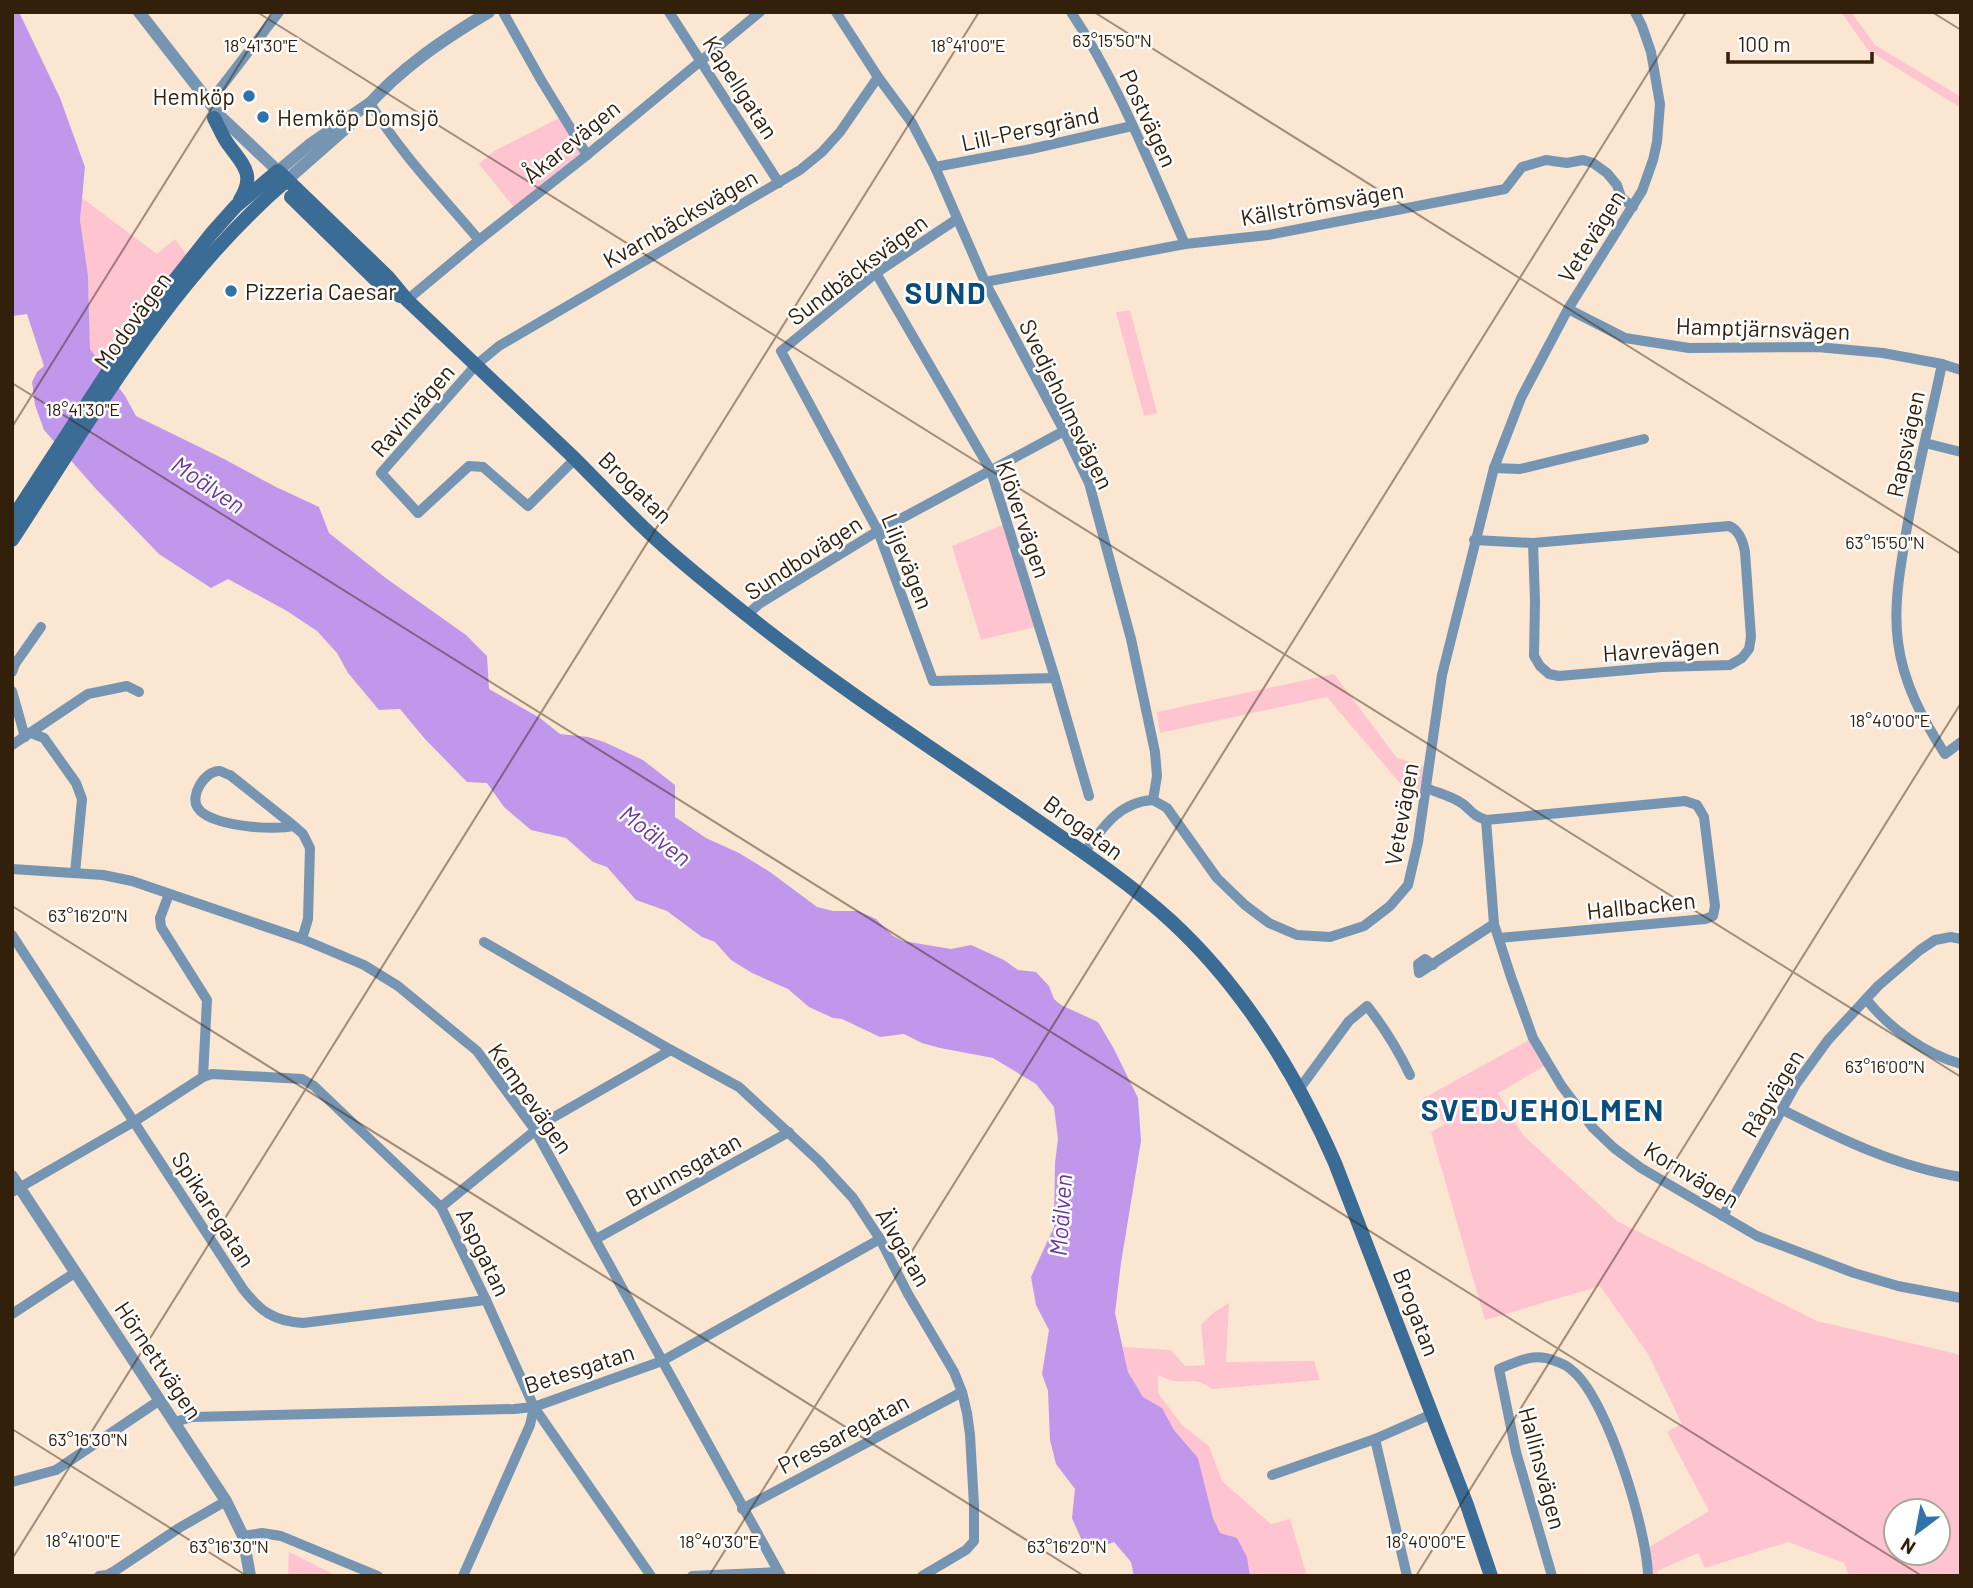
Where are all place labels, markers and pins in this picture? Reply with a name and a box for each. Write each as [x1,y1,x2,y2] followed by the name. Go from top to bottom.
[153,82,235,110] place label: Hemköp
[241,88,257,104] marker: Hemköp
[277,103,439,131] place label: Hemköp Domsjö
[255,109,271,125] marker: Hemköp Domsjö
[245,277,397,305] place label: Pizzeria Caesar
[223,283,239,299] marker: Pizzeria Caesar

